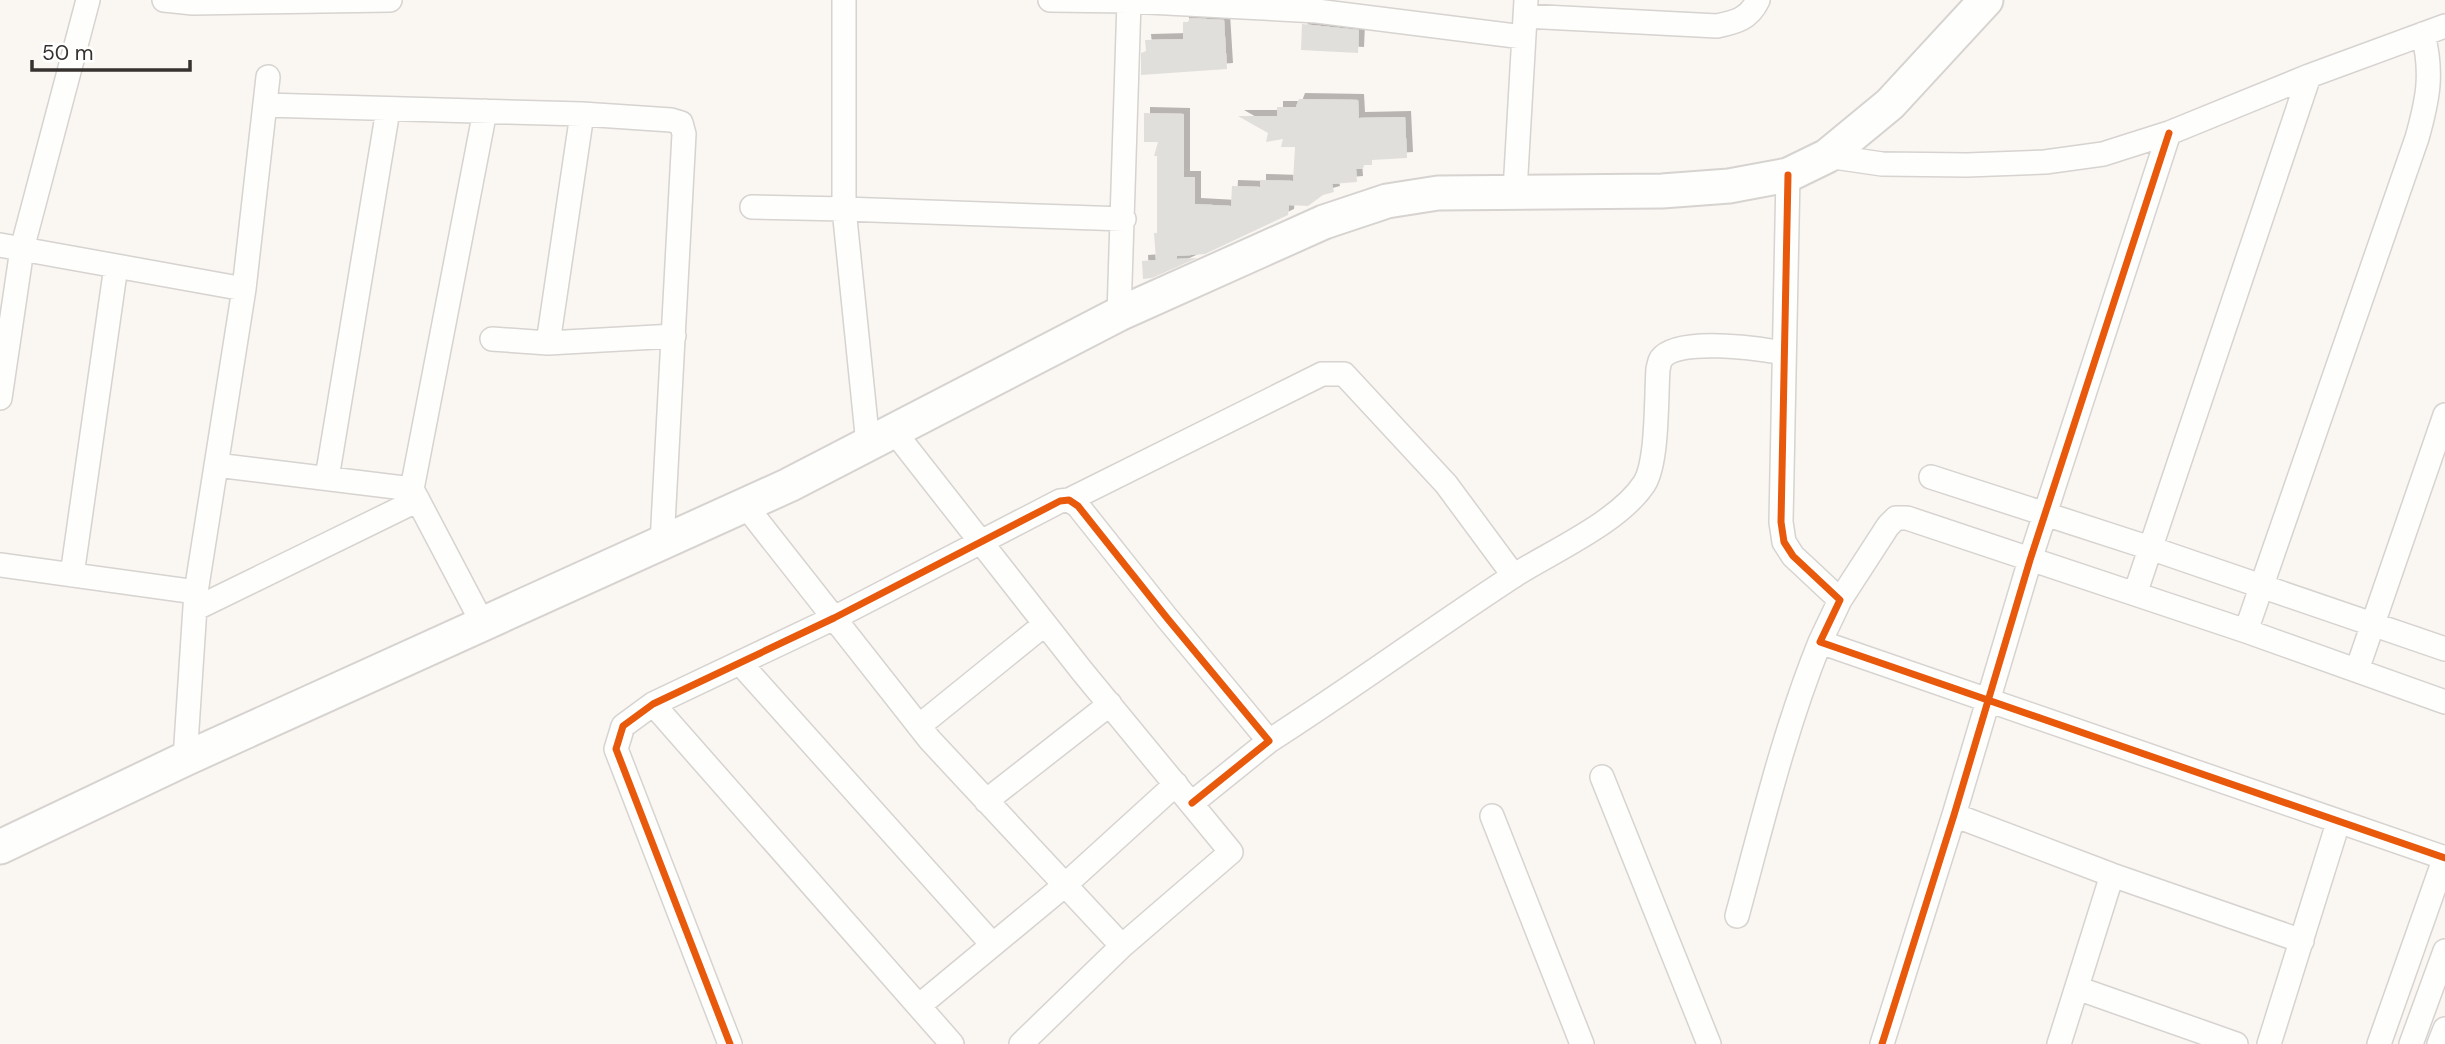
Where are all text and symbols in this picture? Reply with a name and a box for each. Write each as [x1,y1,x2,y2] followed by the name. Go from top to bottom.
[32,28,189,72] scale bar
[42,39,93,67] text: 50 m

